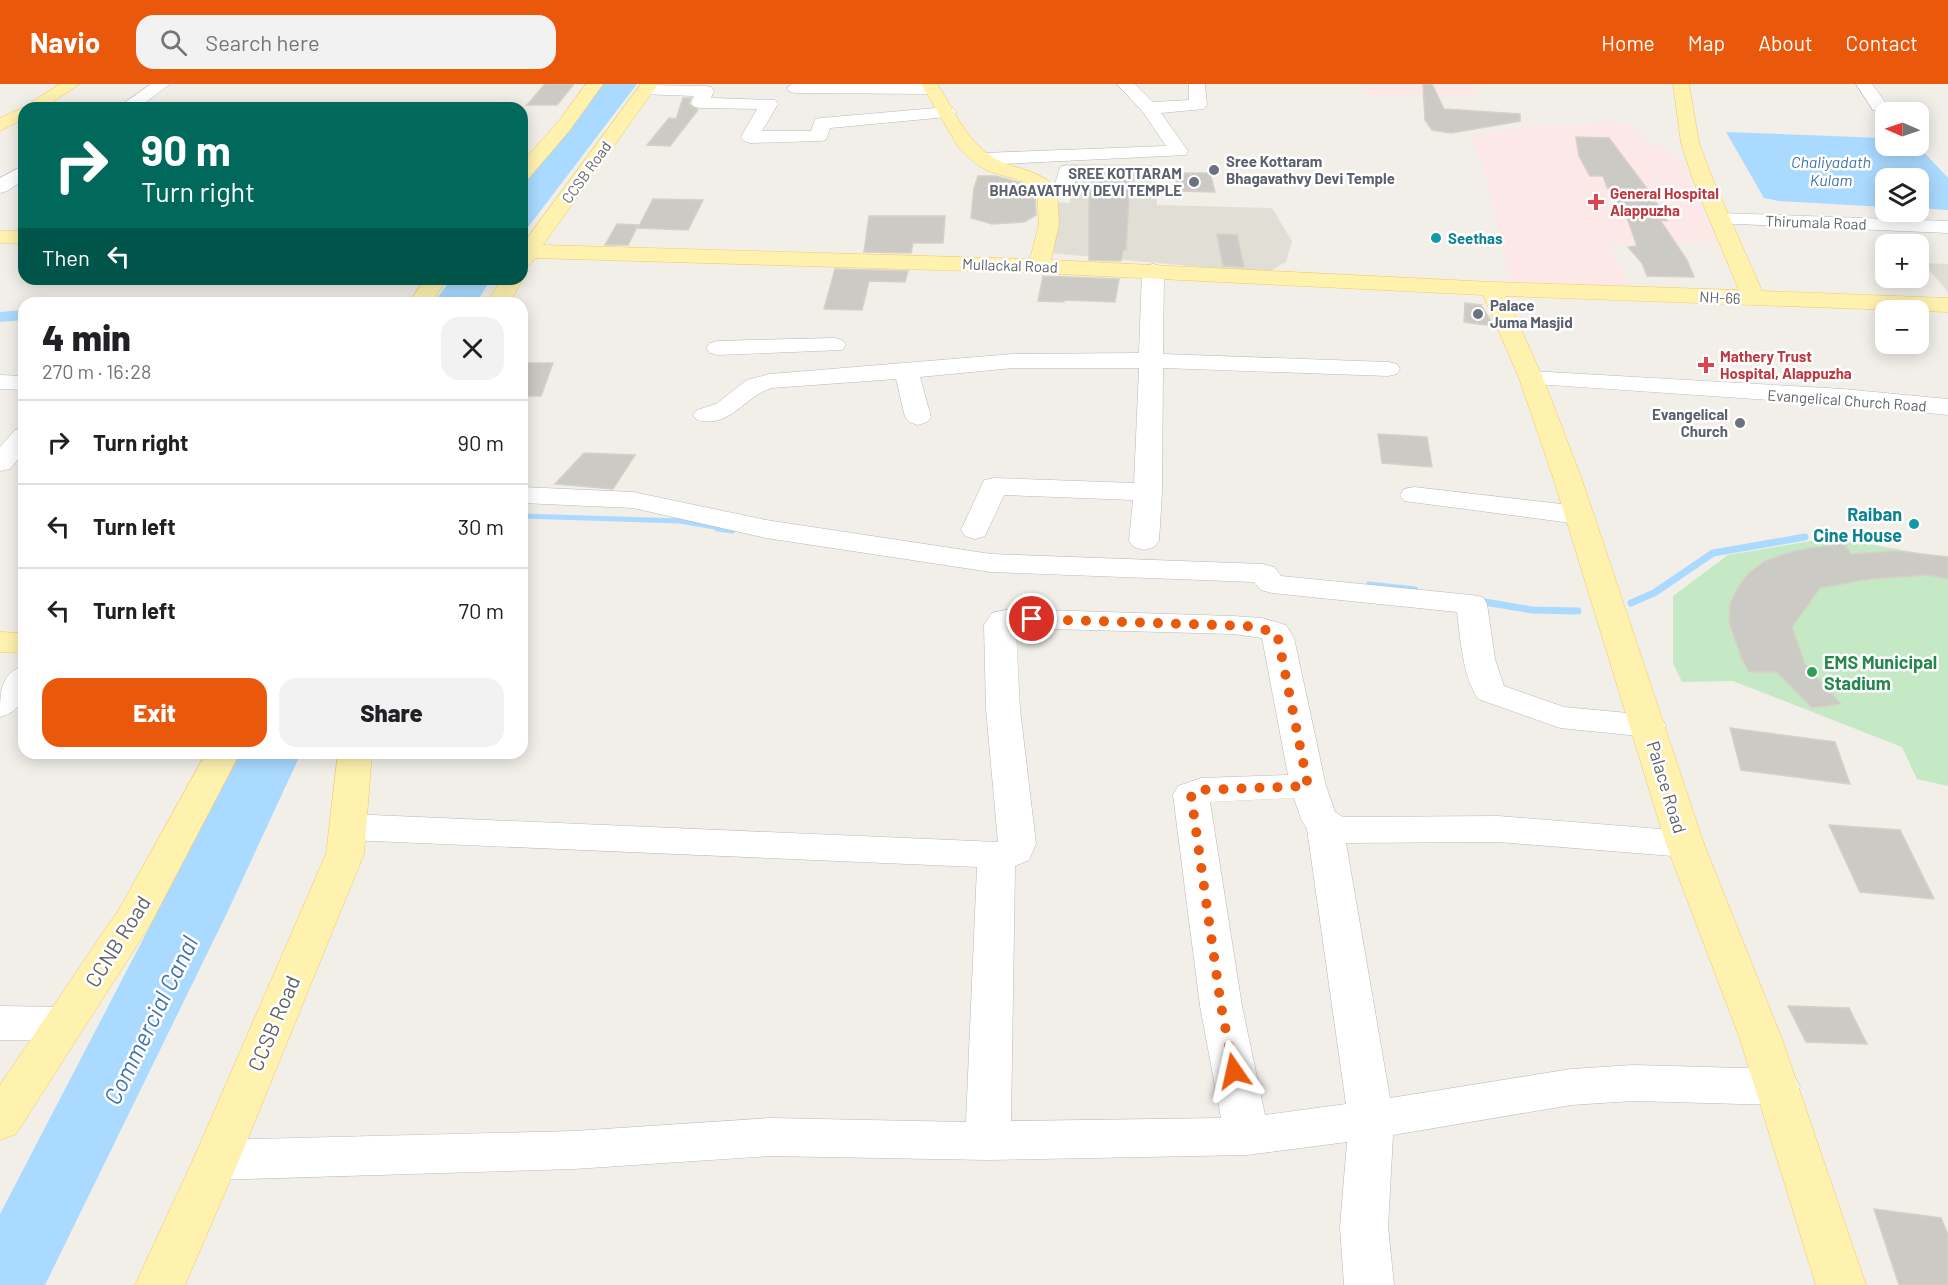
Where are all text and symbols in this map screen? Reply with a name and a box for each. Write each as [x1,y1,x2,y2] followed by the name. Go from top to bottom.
[136,15,556,69] search box
[30,25,100,59] text: Navio
[157,26,190,59] icon: search
[205,29,320,55] text: Search here
[1601,30,1655,55] text: Home
[1688,30,1725,55] text: Map
[1758,30,1813,55] text: About
[1846,30,1918,55] text: Contact
[1875,102,1929,156] north arrow
[1875,102,1929,354] map controls
[141,124,231,174] text: 90 m
[42,126,120,204] icon: right
[557,137,615,207] street label: CCSB Road
[1226,152,1395,187] place label: Sree Kottaram Bhagavathvy Devi Temple
[1791,152,1871,189] water label: Chaliyadath Kulam
[1207,163,1221,177] marker: Sree Kottaram Bhagavathvy Devi Temple
[989,164,1182,199] place label: SREE KOTTARAM BHAGAVATHVY DEVI TEMPLE
[1875,168,1929,222] button: layers
[141,175,255,207] text: Turn right
[1187,175,1201,189] marker: SREE KOTTARAM BHAGAVATHVY DEVI TEMPLE
[1610,184,1719,219] place label: General Hospital Alappuzha
[1587,193,1605,211] marker: General Hospital Alappuzha
[1765,211,1867,233] street label: Thirumala Road
[1448,229,1503,247] place label: Seethas
[1429,231,1443,245] marker: Seethas
[1875,234,1929,288] button: +
[102,240,135,273] icon: left
[42,244,90,270] text: Then
[962,254,1058,276] street label: Mullackal Road
[1699,287,1741,307] street label: NH-66
[1490,296,1573,331] place label: Palace Juma Masjid
[1875,300,1929,354] button: −
[1471,307,1485,321] marker: Palace Juma Masjid
[42,315,131,358] text: 4 min
[441,317,504,380] button: close
[1720,347,1852,382] place label: Mathery Trust Hospital, Alappuzha
[1697,356,1715,374] marker: Mathery Trust Hospital, Alappuzha
[42,359,151,383] text: 270 m · 16:28
[1767,385,1927,415] street label: Evangelical Church Road
[1652,405,1728,440] place label: Evangelical Church
[1733,416,1747,430] marker: Evangelical Church
[42,426,75,459] icon: right
[93,429,188,455] text: Turn right
[458,429,504,455] text: 90 m
[1813,503,1902,546] place label: Raiban Cine House
[42,510,75,543] icon: left
[93,513,176,539] text: Turn left
[458,513,504,539] text: 30 m
[1907,517,1921,531] marker: Raiban Cine House
[1006,593,1057,644] pin
[42,594,75,627] icon: left
[93,597,176,623] text: Turn left
[459,597,504,623] text: 70 m
[1015,602,1048,635] icon: arrive
[1824,651,1937,694] place label: EMS Municipal Stadium
[1805,665,1819,679] marker: EMS Municipal Stadium
[42,678,267,747] button: Exit
[279,678,504,747] button: Share
[1643,738,1691,836] street label: Palace Road
[79,891,155,991] street label: CCNB Road
[97,930,204,1109] water label: Commercial Canal
[242,971,304,1075] street label: CCSB Road
[1202,1039,1266,1103] position arrow

